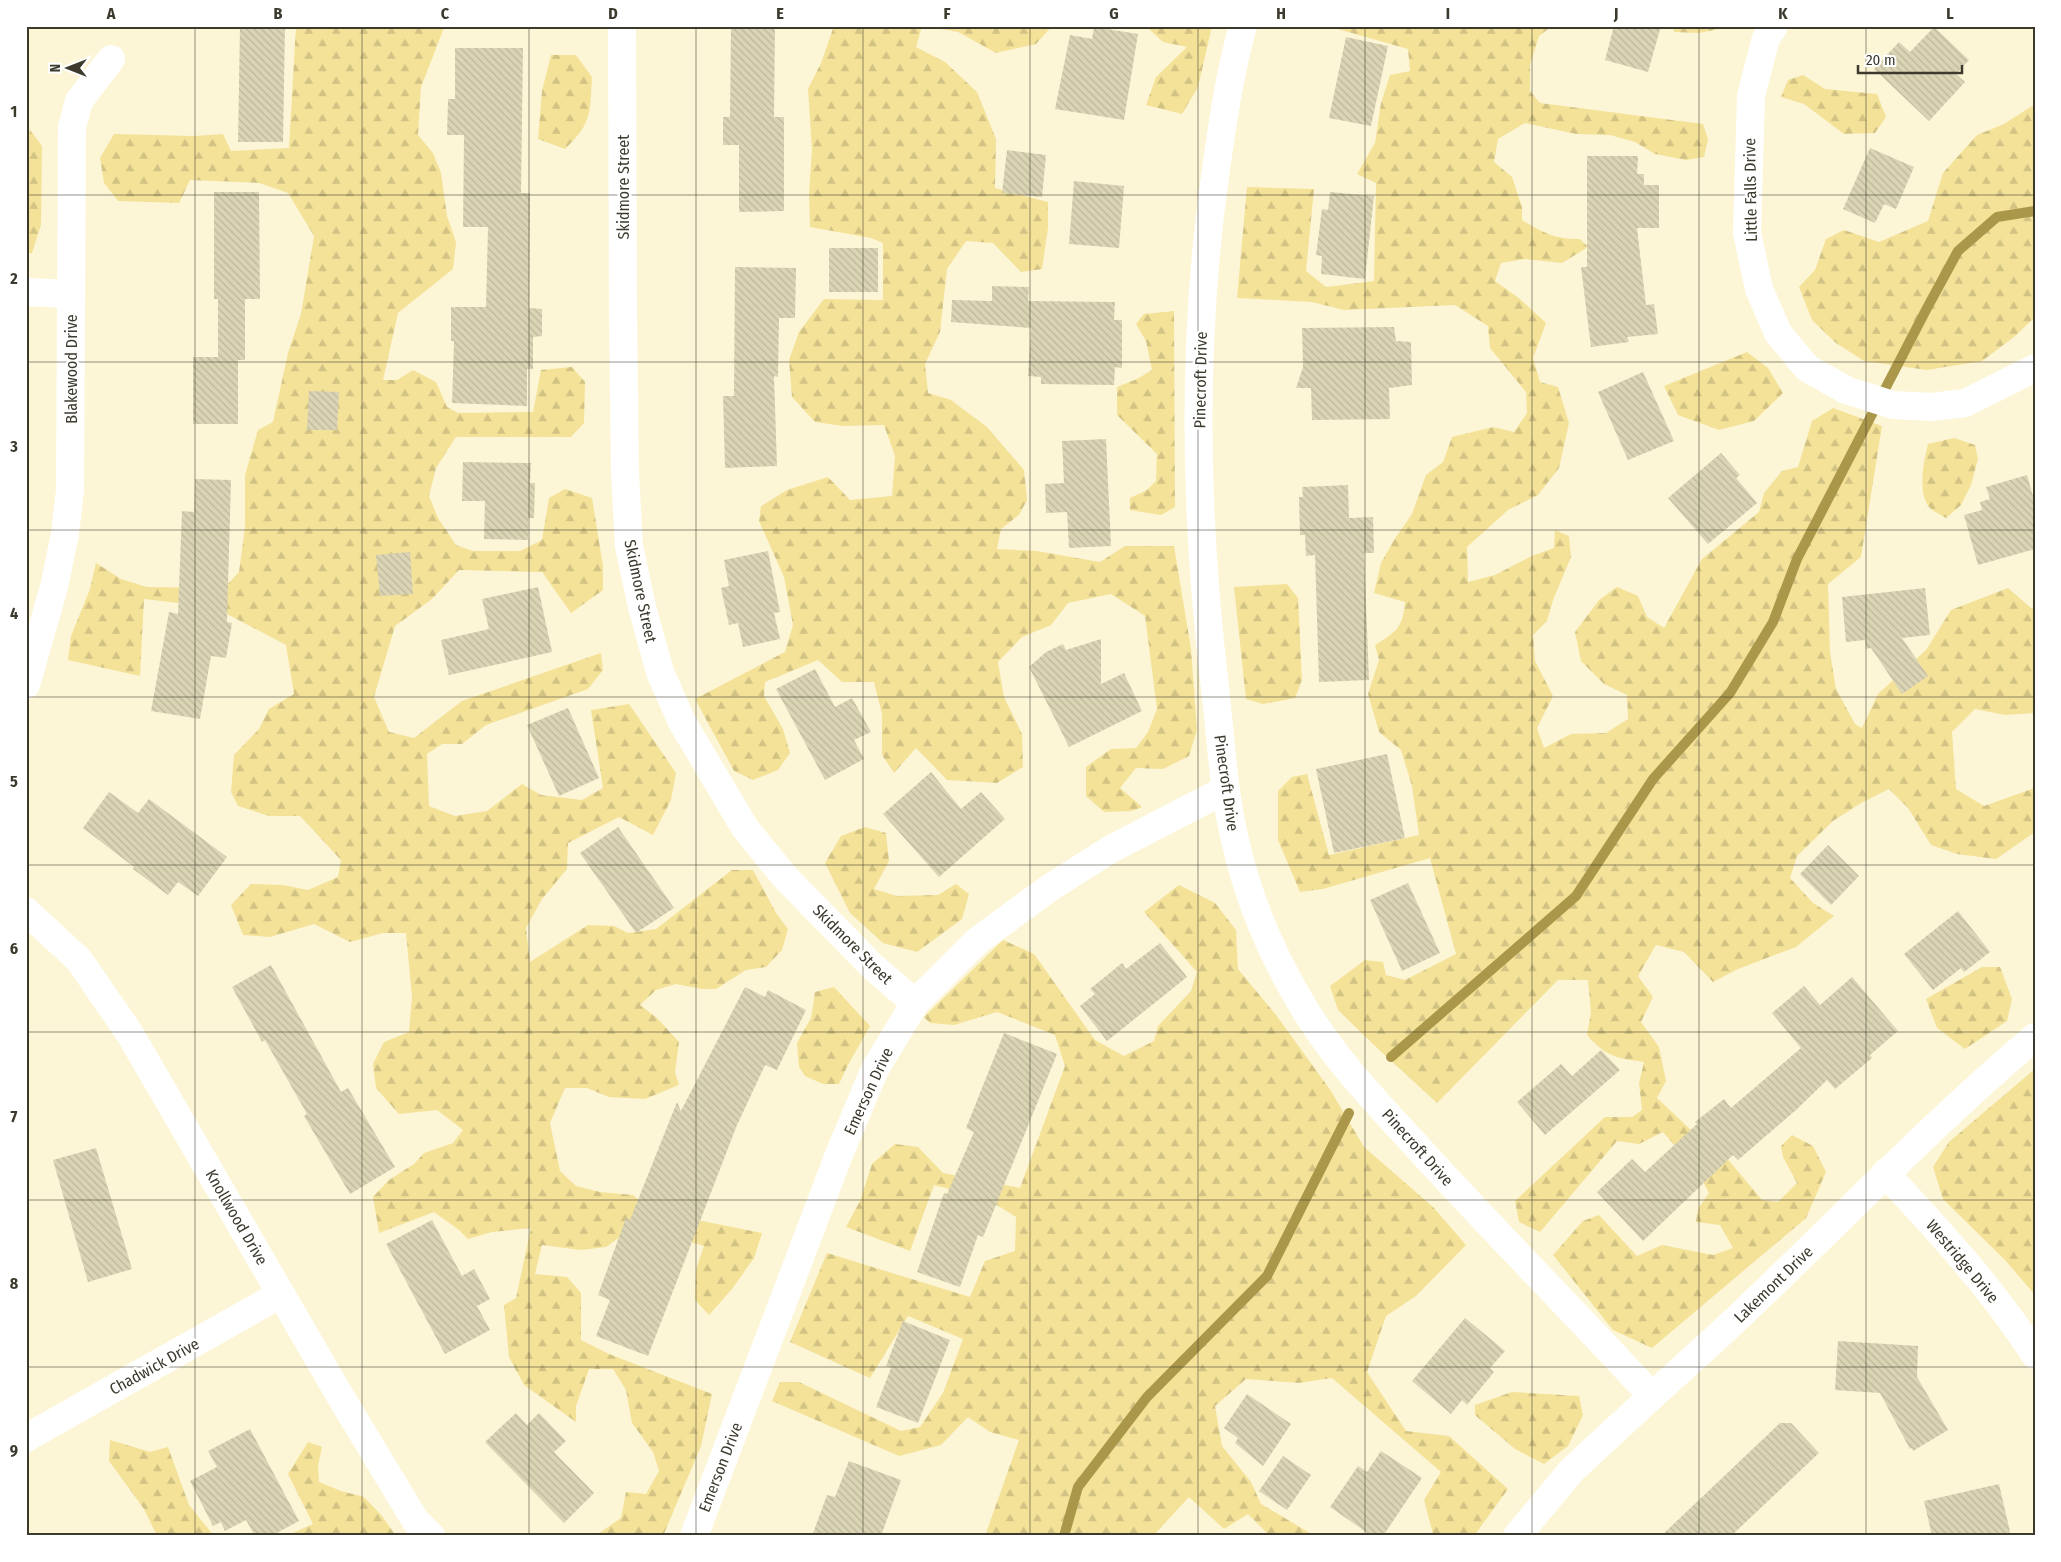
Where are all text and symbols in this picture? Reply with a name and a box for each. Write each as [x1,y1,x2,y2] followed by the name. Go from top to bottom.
[106,4,116,23] text: A
[274,4,283,23] text: B
[441,4,450,23] text: C
[608,4,618,23] text: D
[776,4,784,23] text: E
[943,4,951,23] text: F
[1109,4,1119,23] text: G
[1276,4,1286,23] text: H
[1446,4,1450,23] text: I
[1613,4,1618,23] text: J
[1778,4,1788,23] text: K
[1946,4,1954,23] text: L
[42,42,92,92] north arrow
[1858,42,1962,74] scale bar
[1866,51,1896,69] text: 20 m
[47,64,64,72] text: N
[11,102,17,121] text: 1
[614,134,633,239] street label: Skidmore Street
[1740,138,1761,242] street label: Little Falls Drive
[9,269,18,288] text: 2
[62,314,81,424] street label: Blakewood Drive
[1190,331,1211,429] street label: Pinecroft Drive
[9,437,18,456] text: 3
[620,538,661,645] street label: Skidmore Street
[10,604,18,623] text: 4
[1210,734,1243,832] street label: Pinecroft Drive
[10,772,18,791] text: 5
[809,901,897,989] street label: Skidmore Street
[10,939,18,958] text: 6
[840,1044,897,1138] street label: Emerson Drive
[1378,1105,1457,1190] street label: Pinecroft Drive
[11,1107,18,1126] text: 7
[202,1166,272,1269] street label: Knollwood Drive
[1922,1216,2003,1307] street label: Westridge Drive
[1730,1242,1817,1327] street label: Lakemont Drive
[10,1274,19,1293] text: 8
[106,1334,202,1399] street label: Chadwick Drive
[695,1420,746,1515] street label: Emerson Drive
[10,1441,18,1460] text: 9

